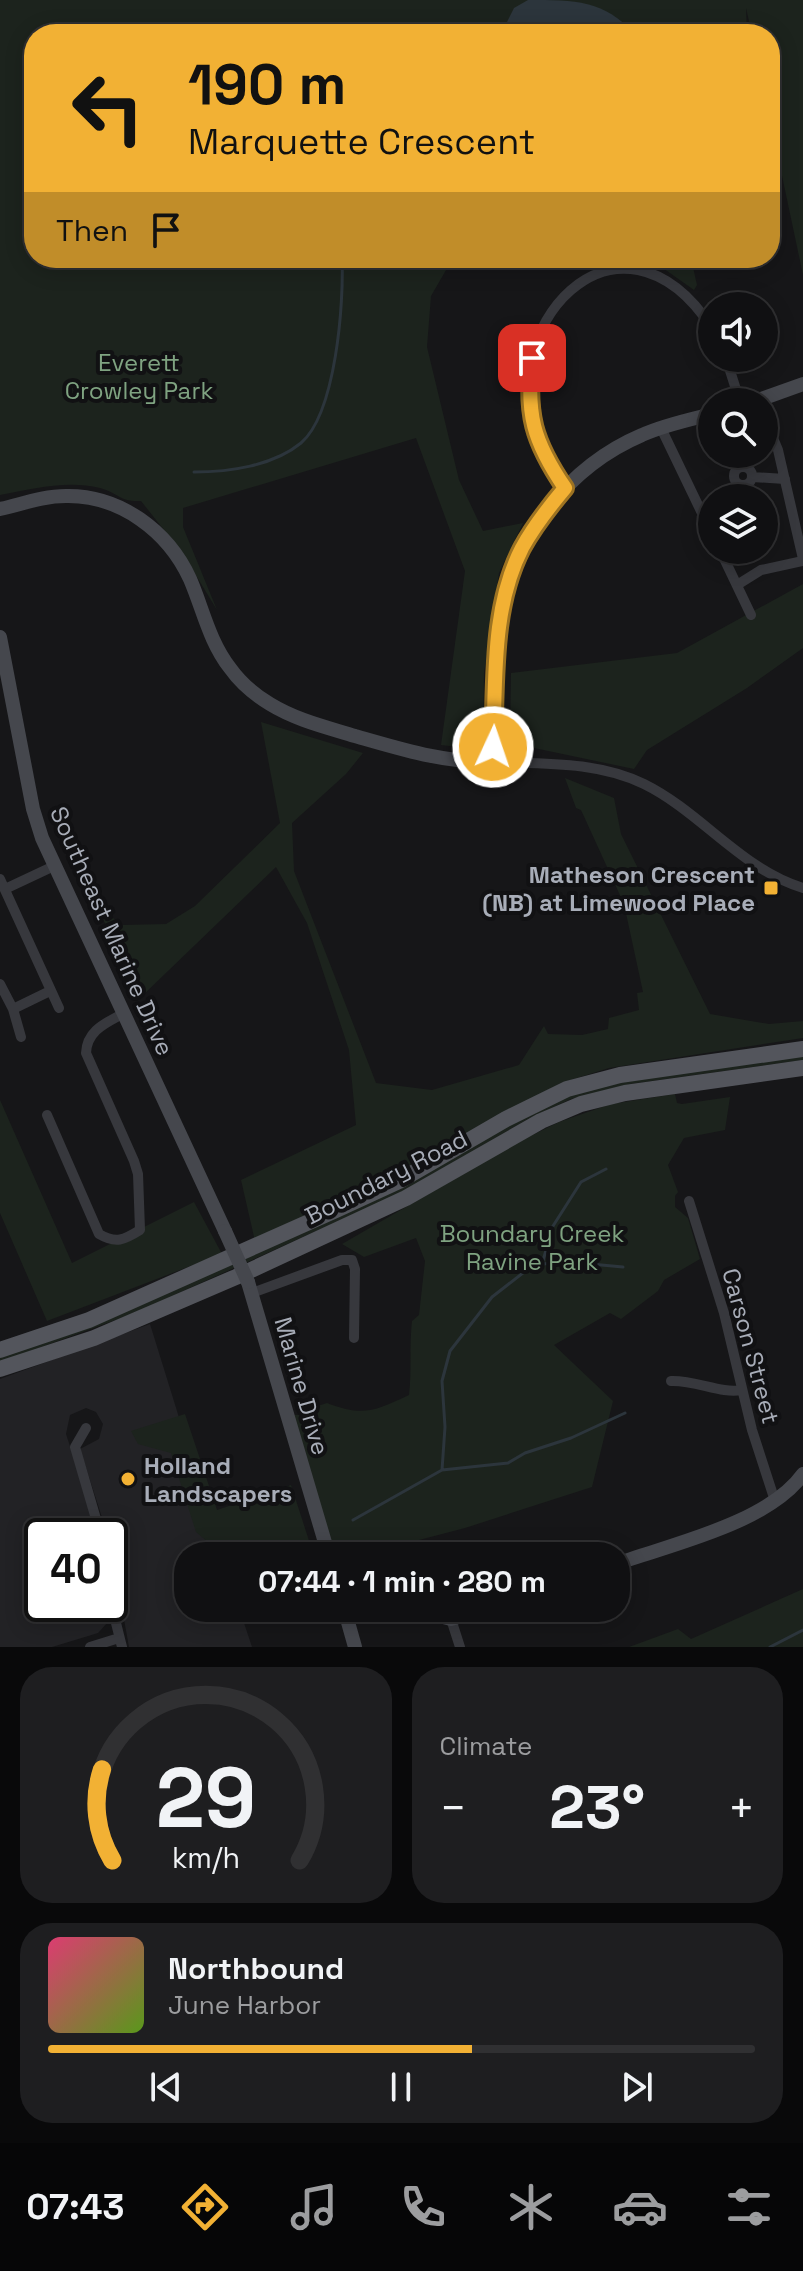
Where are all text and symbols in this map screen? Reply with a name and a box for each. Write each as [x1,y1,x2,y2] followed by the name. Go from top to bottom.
[188,49,346,120] text: 190 m
[56,56,160,160] icon: left
[188,119,535,165] text: Marquette Crescent
[144,208,188,252] icon: arrive
[56,211,128,250] text: Then
[698,292,778,564] map controls
[698,292,778,372] button: sound
[498,324,566,392] pin
[510,336,554,380] icon: arrive
[65,347,213,406] park label: Everett Crowley Park
[698,388,778,468] button: search
[698,484,778,564] button: layers
[451,705,535,789] position arrow
[43,802,181,1060] street label: Southeast Marine Drive
[482,859,755,918] place label: Matheson Crescent (NB) at Limewood Place
[762,879,780,897] marker: Matheson Crescent (NB) at Limewood Place
[300,1123,472,1231] street label: Boundary Road
[440,1218,624,1277] park label: Boundary Creek Ravine Park
[715,1265,787,1427] street label: Carson Street
[268,1313,336,1459] street label: Marine Drive
[144,1450,292,1509] place label: Holland Landscapers
[119,1470,137,1488] marker: Holland Landscapers
[24,1518,128,1622] speed limit sign: 40
[258,1562,546,1601] text: 07:44 · 1 min · 280 m
[440,1729,532,1763] text: Climate
[155,1745,256,1851] text: 29
[549,1769,645,1846] text: 23°
[440,1780,467,1836] text: −
[728,1780,755,1836] text: +
[172,1840,240,1876] text: km/h
[168,1949,344,1988] text: Northbound
[168,1988,321,2022] text: June Harbor
[144,2065,188,2109] icon: previous
[379,2065,423,2109] icon: pause
[615,2065,659,2109] icon: next
[177,2179,233,2235] icon: directions
[286,2179,342,2235] icon: music
[395,2179,451,2235] icon: phone
[503,2179,559,2235] icon: climate
[612,2179,668,2235] icon: car
[721,2179,777,2235] icon: filters
[26,2184,124,2230] text: 07:43

